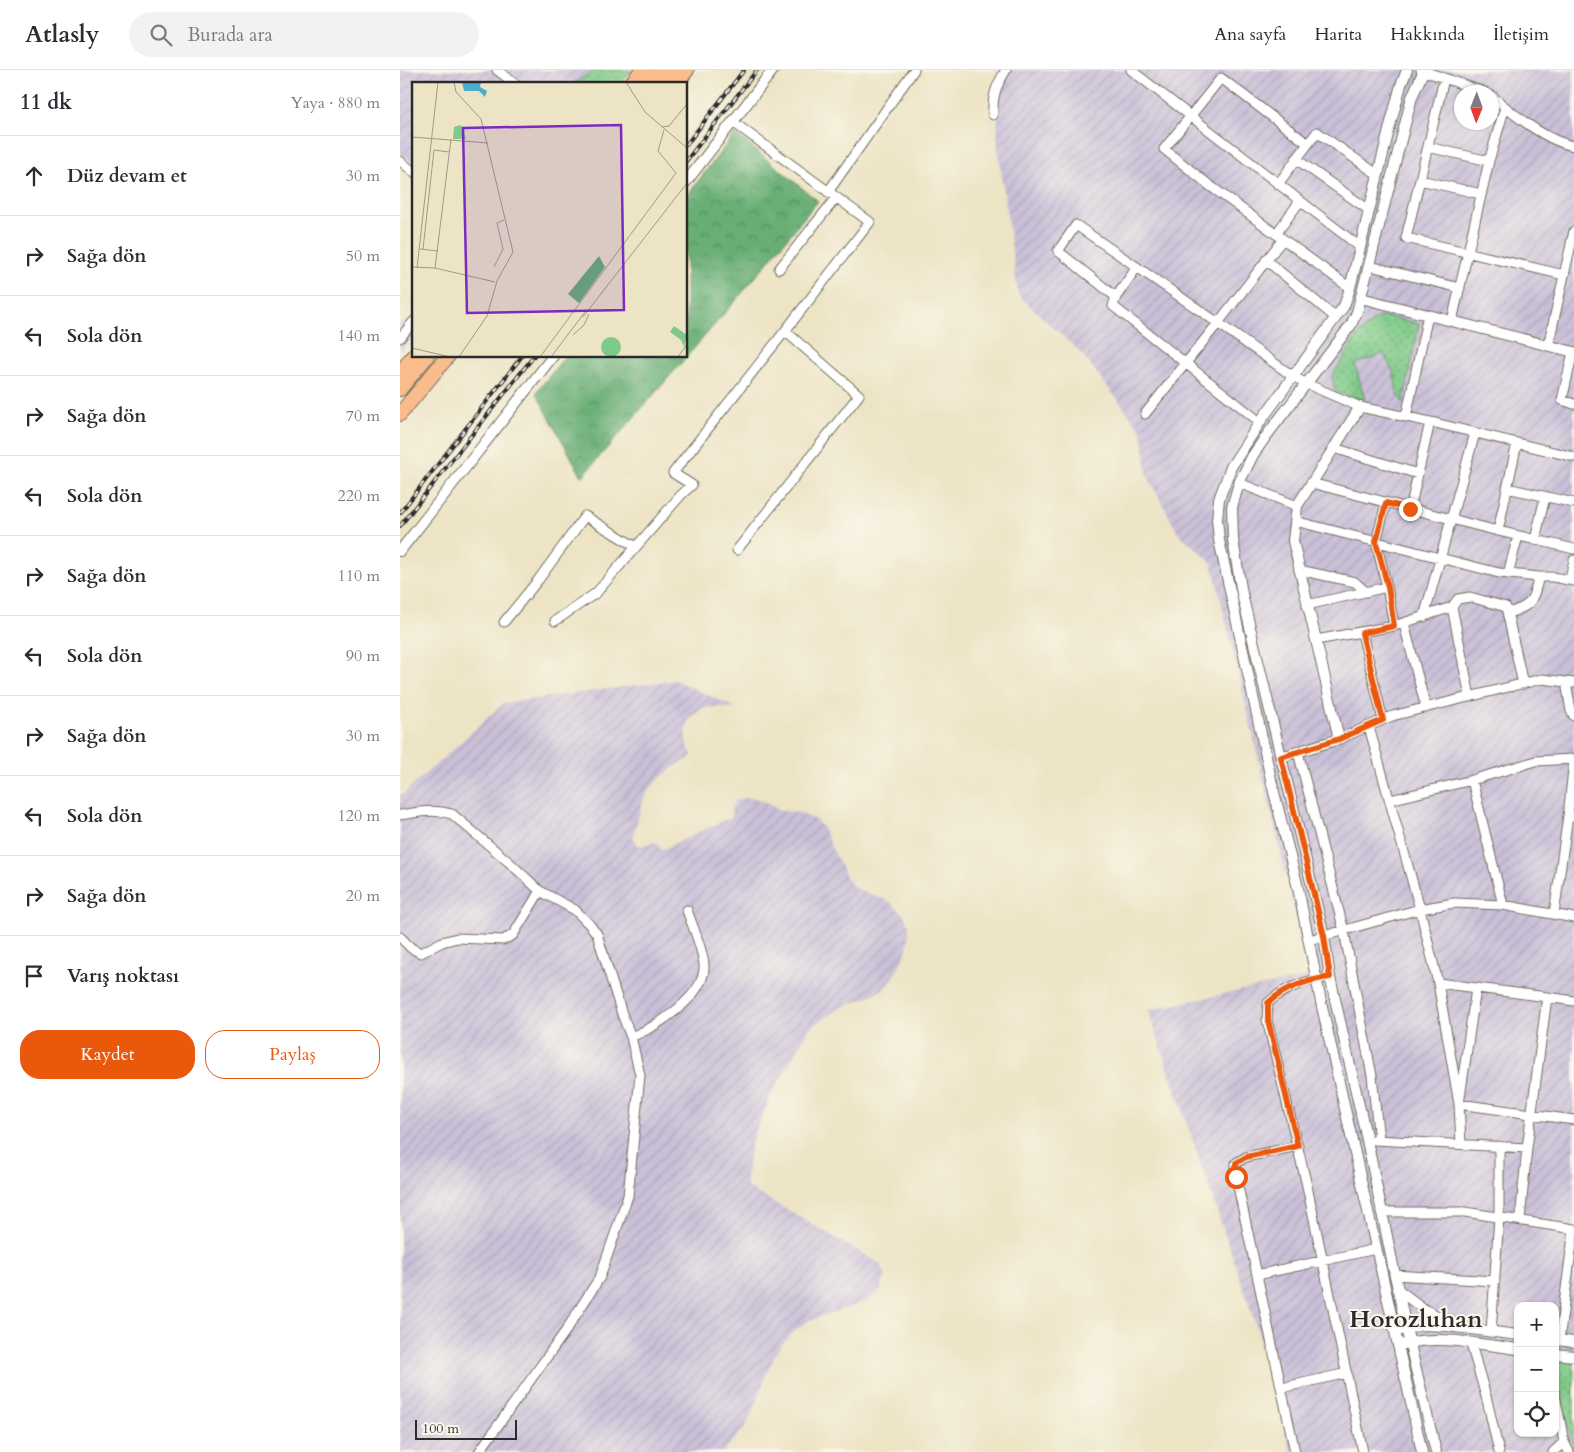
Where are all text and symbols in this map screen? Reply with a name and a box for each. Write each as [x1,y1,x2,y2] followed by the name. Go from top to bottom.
[129,12,479,57] search box
[25,18,99,51] text: Atlasly
[147,21,175,49] icon: search
[187,22,273,48] text: Burada ara
[1214,22,1286,47] text: Ana sayfa
[1314,22,1362,47] text: Harita
[1390,22,1465,47] text: Hakkında
[1493,22,1549,47] text: İletişim
[412,82,688,358] inset map
[1454,85,1499,130] north arrow
[20,88,72,117] text: 11 dk
[291,92,380,114] text: Yaya · 880 m
[20,162,48,190] icon: ahead
[67,163,187,189] text: Düz devam et
[346,165,380,187] text: 30 m
[20,242,48,270] icon: right
[67,243,147,269] text: Sağa dön
[346,245,380,267] text: 50 m
[20,322,48,350] icon: left
[67,323,142,349] text: Sola dön
[338,325,380,347] text: 140 m
[20,402,48,430] icon: right
[67,403,147,429] text: Sağa dön
[346,405,380,427] text: 70 m
[20,482,48,510] icon: left
[67,483,142,509] text: Sola dön
[338,485,380,507] text: 220 m
[1399,498,1422,521] route end
[20,562,48,590] icon: right
[67,563,147,589] text: Sağa dön
[338,565,380,587] text: 110 m
[20,642,48,670] icon: left
[67,643,142,669] text: Sola dön
[346,645,380,667] text: 90 m
[20,722,48,750] icon: right
[67,723,147,749] text: Sağa dön
[346,725,380,747] text: 30 m
[20,802,48,830] icon: left
[67,803,142,829] text: Sola dön
[338,805,380,827] text: 120 m
[20,882,48,910] icon: right
[67,883,147,909] text: Sağa dön
[346,885,380,907] text: 20 m
[20,962,48,990] icon: arrive
[67,963,179,989] text: Varış noktası
[20,1030,195,1079] button: Kaydet
[205,1030,380,1079] button: Paylaş
[1225,1166,1248,1189] route start
[1514,1302,1559,1437] map controls
[1514,1302,1559,1347] button: +
[1349,1303,1483,1336] district label: Horozluhan
[1514,1347,1559,1392] button: −
[1514,1392,1559,1437] button: locate
[415,1417,518,1440] scale bar
[422,1419,459,1438] text: 100 m

